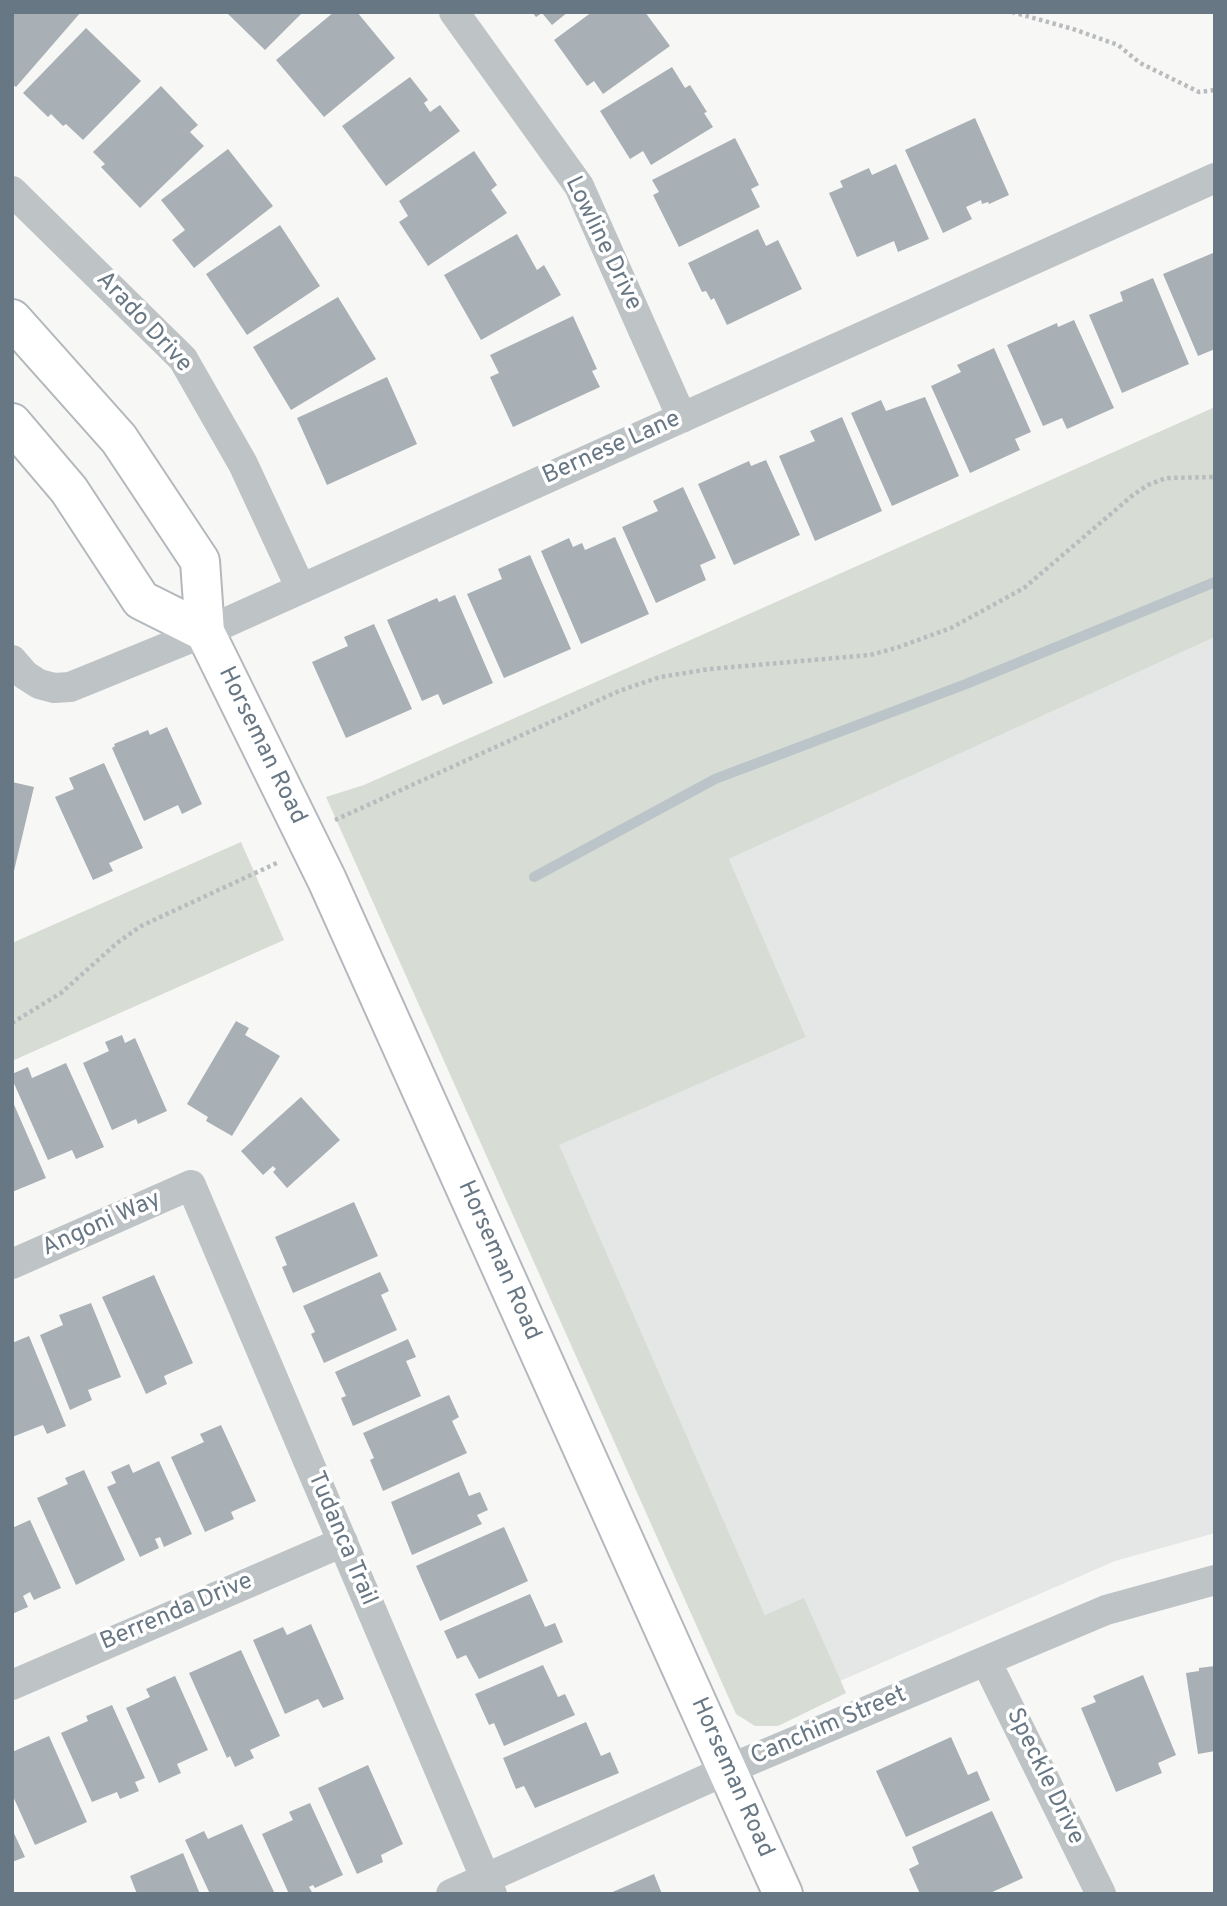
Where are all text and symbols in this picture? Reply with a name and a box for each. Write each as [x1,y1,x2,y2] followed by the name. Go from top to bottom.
[557,172,647,316] street label: Lowline Drive
[89,267,197,379] street label: Arado Drive
[539,406,685,492] street label: Bernese Lane
[210,663,312,829] street label: Horseman Road
[450,1177,546,1345] street label: Horseman Road
[38,1186,166,1264] street label: Angoni Way
[300,1468,382,1610] street label: Tudanca Trail
[96,1568,258,1658] street label: Berrenda Drive
[747,1681,911,1773] street label: Canchim Street
[683,1694,779,1862] street label: Horseman Road
[999,1704,1089,1850] street label: Speckle Drive

